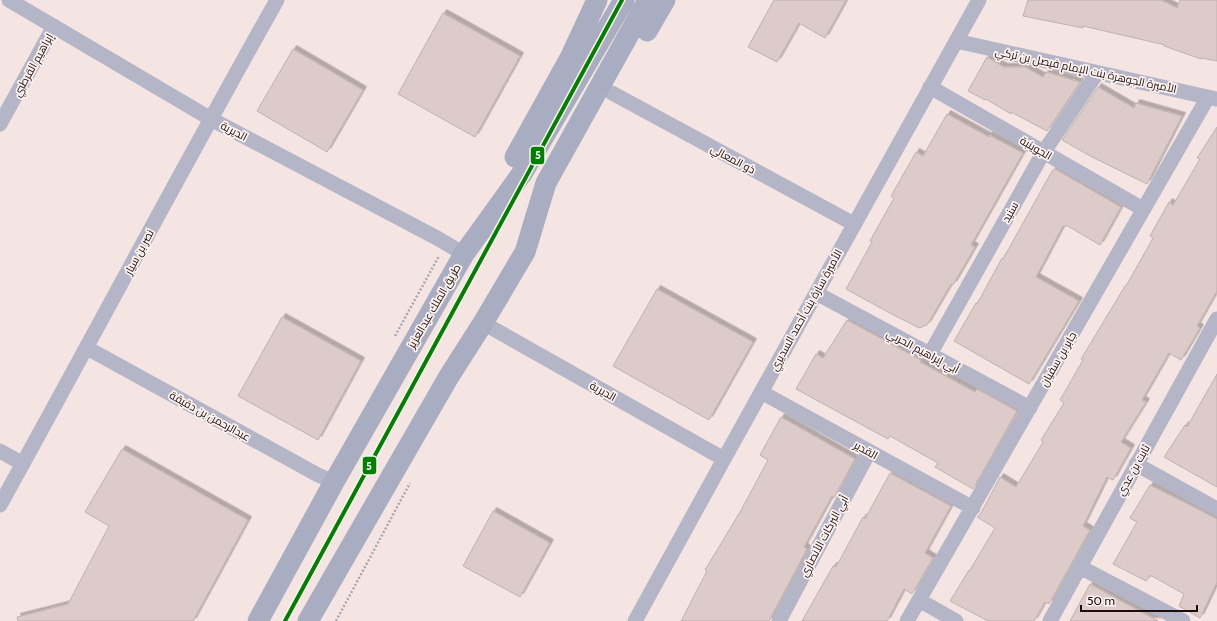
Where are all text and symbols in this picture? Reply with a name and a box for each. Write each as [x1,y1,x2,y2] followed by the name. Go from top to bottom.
[10,31,58,100] street label: إبراهيم القرطبي
[994,44,1178,98] street label: الأميرة الجوهرة بنت الإمام فيصل بن تركي
[218,118,250,144] street label: الديرية
[1017,133,1055,163] street label: الجوينبة
[707,141,758,178] street label: ذو المعالي
[530,146,545,165] line badge: 5
[535,148,541,162] text: 5
[999,199,1021,225] street label: سنيد
[121,227,157,278] street label: نصر بن سيار
[767,247,847,374] street label: الأميرة سارة بنت أحمد السديري
[404,261,464,351] street label: طريق الملك عبدالعزيز
[883,326,962,378] street label: أبي إبراهيم الحربي
[1037,329,1079,389] street label: جابر بن سفيان
[587,378,619,404] street label: الديرية
[167,388,253,444] street label: عبدالرحمن بن دقيقة
[851,437,880,462] street label: القدير
[1113,442,1154,499] street label: ثابت بن عدي
[362,456,377,475] line badge: 5
[366,459,372,473] text: 5
[797,493,853,580] street label: أبي البركات الأنصاري
[1081,587,1197,613] scale bar
[1087,593,1115,608] text: 50 m

